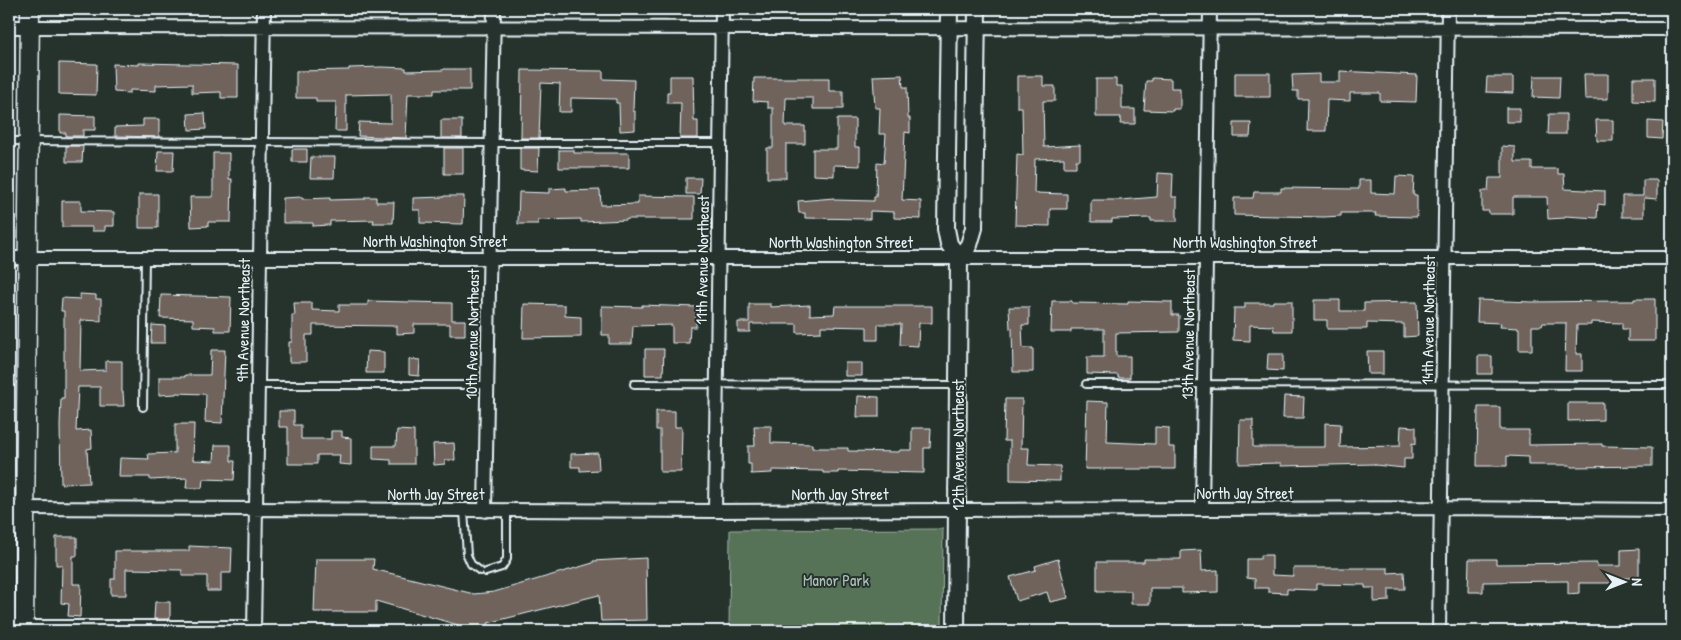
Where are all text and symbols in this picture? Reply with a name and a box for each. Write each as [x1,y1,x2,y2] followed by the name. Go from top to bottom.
[690,195,714,325] street label: 11th Avenue Northeast
[363,230,508,252] street label: North Washington Street
[769,231,914,253] street label: North Washington Street
[1173,231,1318,253] street label: North Washington Street
[1416,255,1440,385] street label: 14th Avenue Northeast
[231,257,255,382] street label: 9th Avenue Northeast
[460,268,484,400] street label: 10th Avenue Northeast
[1176,268,1200,400] street label: 13th Avenue Northeast
[947,379,969,511] street label: 12th Avenue Northeast
[1197,482,1294,504] street label: North Jay Street
[388,483,485,505] street label: North Jay Street
[792,483,889,505] street label: North Jay Street
[1598,558,1648,608] north arrow
[803,569,869,591] park label: Manor Park
[1628,578,1647,586] text: N

